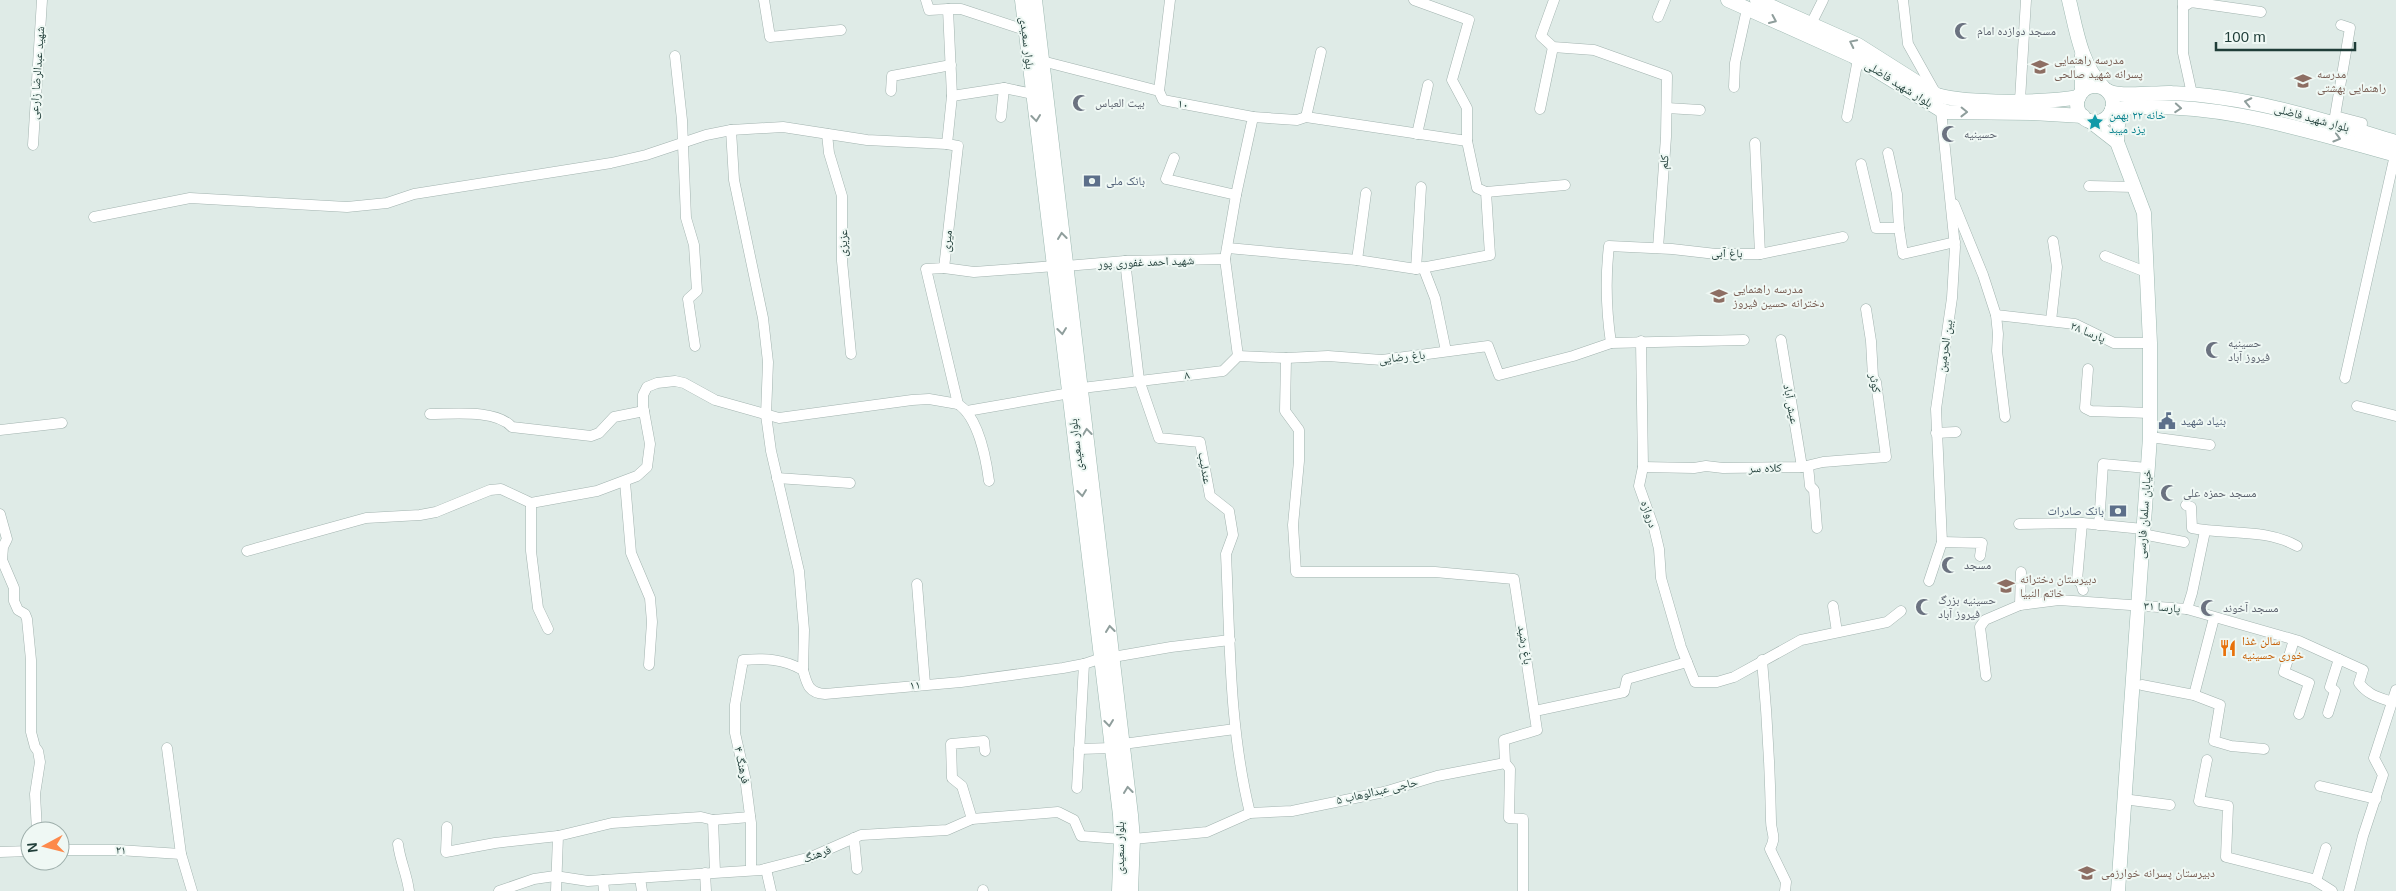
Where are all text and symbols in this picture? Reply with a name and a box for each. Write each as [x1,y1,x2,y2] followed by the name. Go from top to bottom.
[1768,13,1777,24] one-way arrow
[1016,16,1037,70] street label: بلوار سعیدی
[2216,20,2355,52] scale bar
[1953,21,1973,41] mosque icon: مسجد دوازده امام
[1977,24,2056,39] place label: مسجد دوازده امام
[27,26,48,120] street label: شهید عبدالرضا زارعی
[2224,28,2266,45] text: 100 m
[1849,39,1858,49] one-way arrow
[2054,53,2143,81] place label: مدرسه راهنمایی پسرانه شهید صالحی
[2030,57,2050,77] school or university icon: مدرسه راهنمایی پسرانه شهید صالحی
[1862,58,1935,111] street label: بلوار شهید فاضلی
[2317,67,2387,95] place label: مدرسه راهنمایی بهشتی
[2293,71,2313,91] school or university icon: مدرسه راهنمایی بهشتی
[1071,93,1091,113] mosque icon: بیت العباس
[1095,96,1145,110] place label: بیت العباس
[1176,96,1190,112] street label: ۱۰
[2243,97,2252,108] one-way arrow
[2273,101,2351,135] street label: بلوار شهید فاضلی
[2175,102,2183,113] one-way arrow
[1960,107,1968,118] one-way arrow
[2109,108,2166,136] place label: خانه ۲۲ بهمن یزد میبد
[2085,112,2105,132] place icon: خانه ۲۲ بهمن یزد میبد
[1030,114,1041,122] one-way arrow
[1940,124,1960,144] mosque icon: حسینیه
[1964,127,1998,141] place label: حسینیه
[2333,133,2341,143] one-way arrow
[1657,154,1672,170] street label: کلم
[1082,171,1102,191] bank icon: بانک ملی
[1106,174,1145,188] place label: بانک ملی
[836,229,850,257] street label: عزیزی
[939,229,955,253] street label: میری
[1058,232,1068,241] one-way arrow
[1711,246,1743,261] street label: باغ آبی
[1097,253,1194,271] street label: شهید احمد غفوری پور
[1732,282,1824,310] place label: مدرسه راهنمایی دخترانه حسین فیروز
[1709,286,1729,306] school or university icon: مدرسه راهنمایی دخترانه حسین فیروز
[1934,319,1956,373] street label: بین الحرمین
[2068,319,2108,346] street label: پارسا ۲۸
[1057,327,1067,336] one-way arrow
[2228,336,2270,364] place label: حسینیه فیروز آباد
[2204,340,2224,360] mosque icon: حسینیه فیروز آباد
[1378,348,1426,367] street label: باغ رضایی
[1183,368,1191,382] street label: ۸
[1866,371,1884,394] street label: کوثر
[1780,383,1802,425] street label: عیش آباد
[2157,411,2177,431] public building icon: بنیاد شهید
[2181,414,2226,428] place label: بنیاد شهید
[1066,418,1087,472] street label: بلوار سعیدی
[1082,428,1093,436] one-way arrow
[1195,451,1215,485] street label: عندلیب
[1747,461,1782,475] street label: کلاه سر
[2134,468,2155,559] street label: خیابان سلمان فارسی
[2159,483,2179,503] mosque icon: مسجد حمزه علی
[2183,486,2256,500] place label: مسجد حمزه علی
[1076,489,1087,497] one-way arrow
[1638,499,1660,529] street label: دروازه
[2108,501,2128,521] bank icon: بانک صادرات
[2048,504,2104,518] place label: بانک صادرات
[1940,555,1960,575] mosque icon: مسجد
[1964,558,1991,572] place label: مسجد
[2020,572,2096,601] place label: دبیرستان دخترانه خاتم النبیا
[1996,576,2016,596] school or university icon: دبیرستان دخترانه خاتم النبیا
[1938,593,1996,621] place label: حسینیه بزرگ فیروز آباد
[1914,597,1934,617] mosque icon: حسینیه بزرگ فیروز آباد
[2143,598,2181,616] street label: پارسا ۳۱
[2199,598,2219,618] mosque icon: مسجد آخوند
[2223,601,2279,615] place label: مسجد آخوند
[1105,624,1116,632] one-way arrow
[1514,624,1535,666] street label: باغ رشید
[2242,634,2304,662] place label: سالن غذا خوری حسینیه
[2218,638,2238,658] restaurant icon: سالن غذا خوری حسینیه
[909,677,921,693] street label: ۱۱
[1103,720,1114,728] one-way arrow
[731,745,753,785] street label: فرهنگ ۴
[1335,775,1420,808] street label: حاجی عبدالوهاب ۵
[1123,786,1134,794] one-way arrow
[20,821,70,871] north arrow
[1113,822,1127,874] street label: بلوار سعیدی
[24,842,41,854] text: N
[801,842,833,866] street label: فرهنگ
[115,843,127,857] street label: ۲۱
[2077,863,2097,883] school or university icon: دبیرستان پسرانه خوارزمی
[2101,866,2215,880] place label: دبیرستان پسرانه خوارزمی

